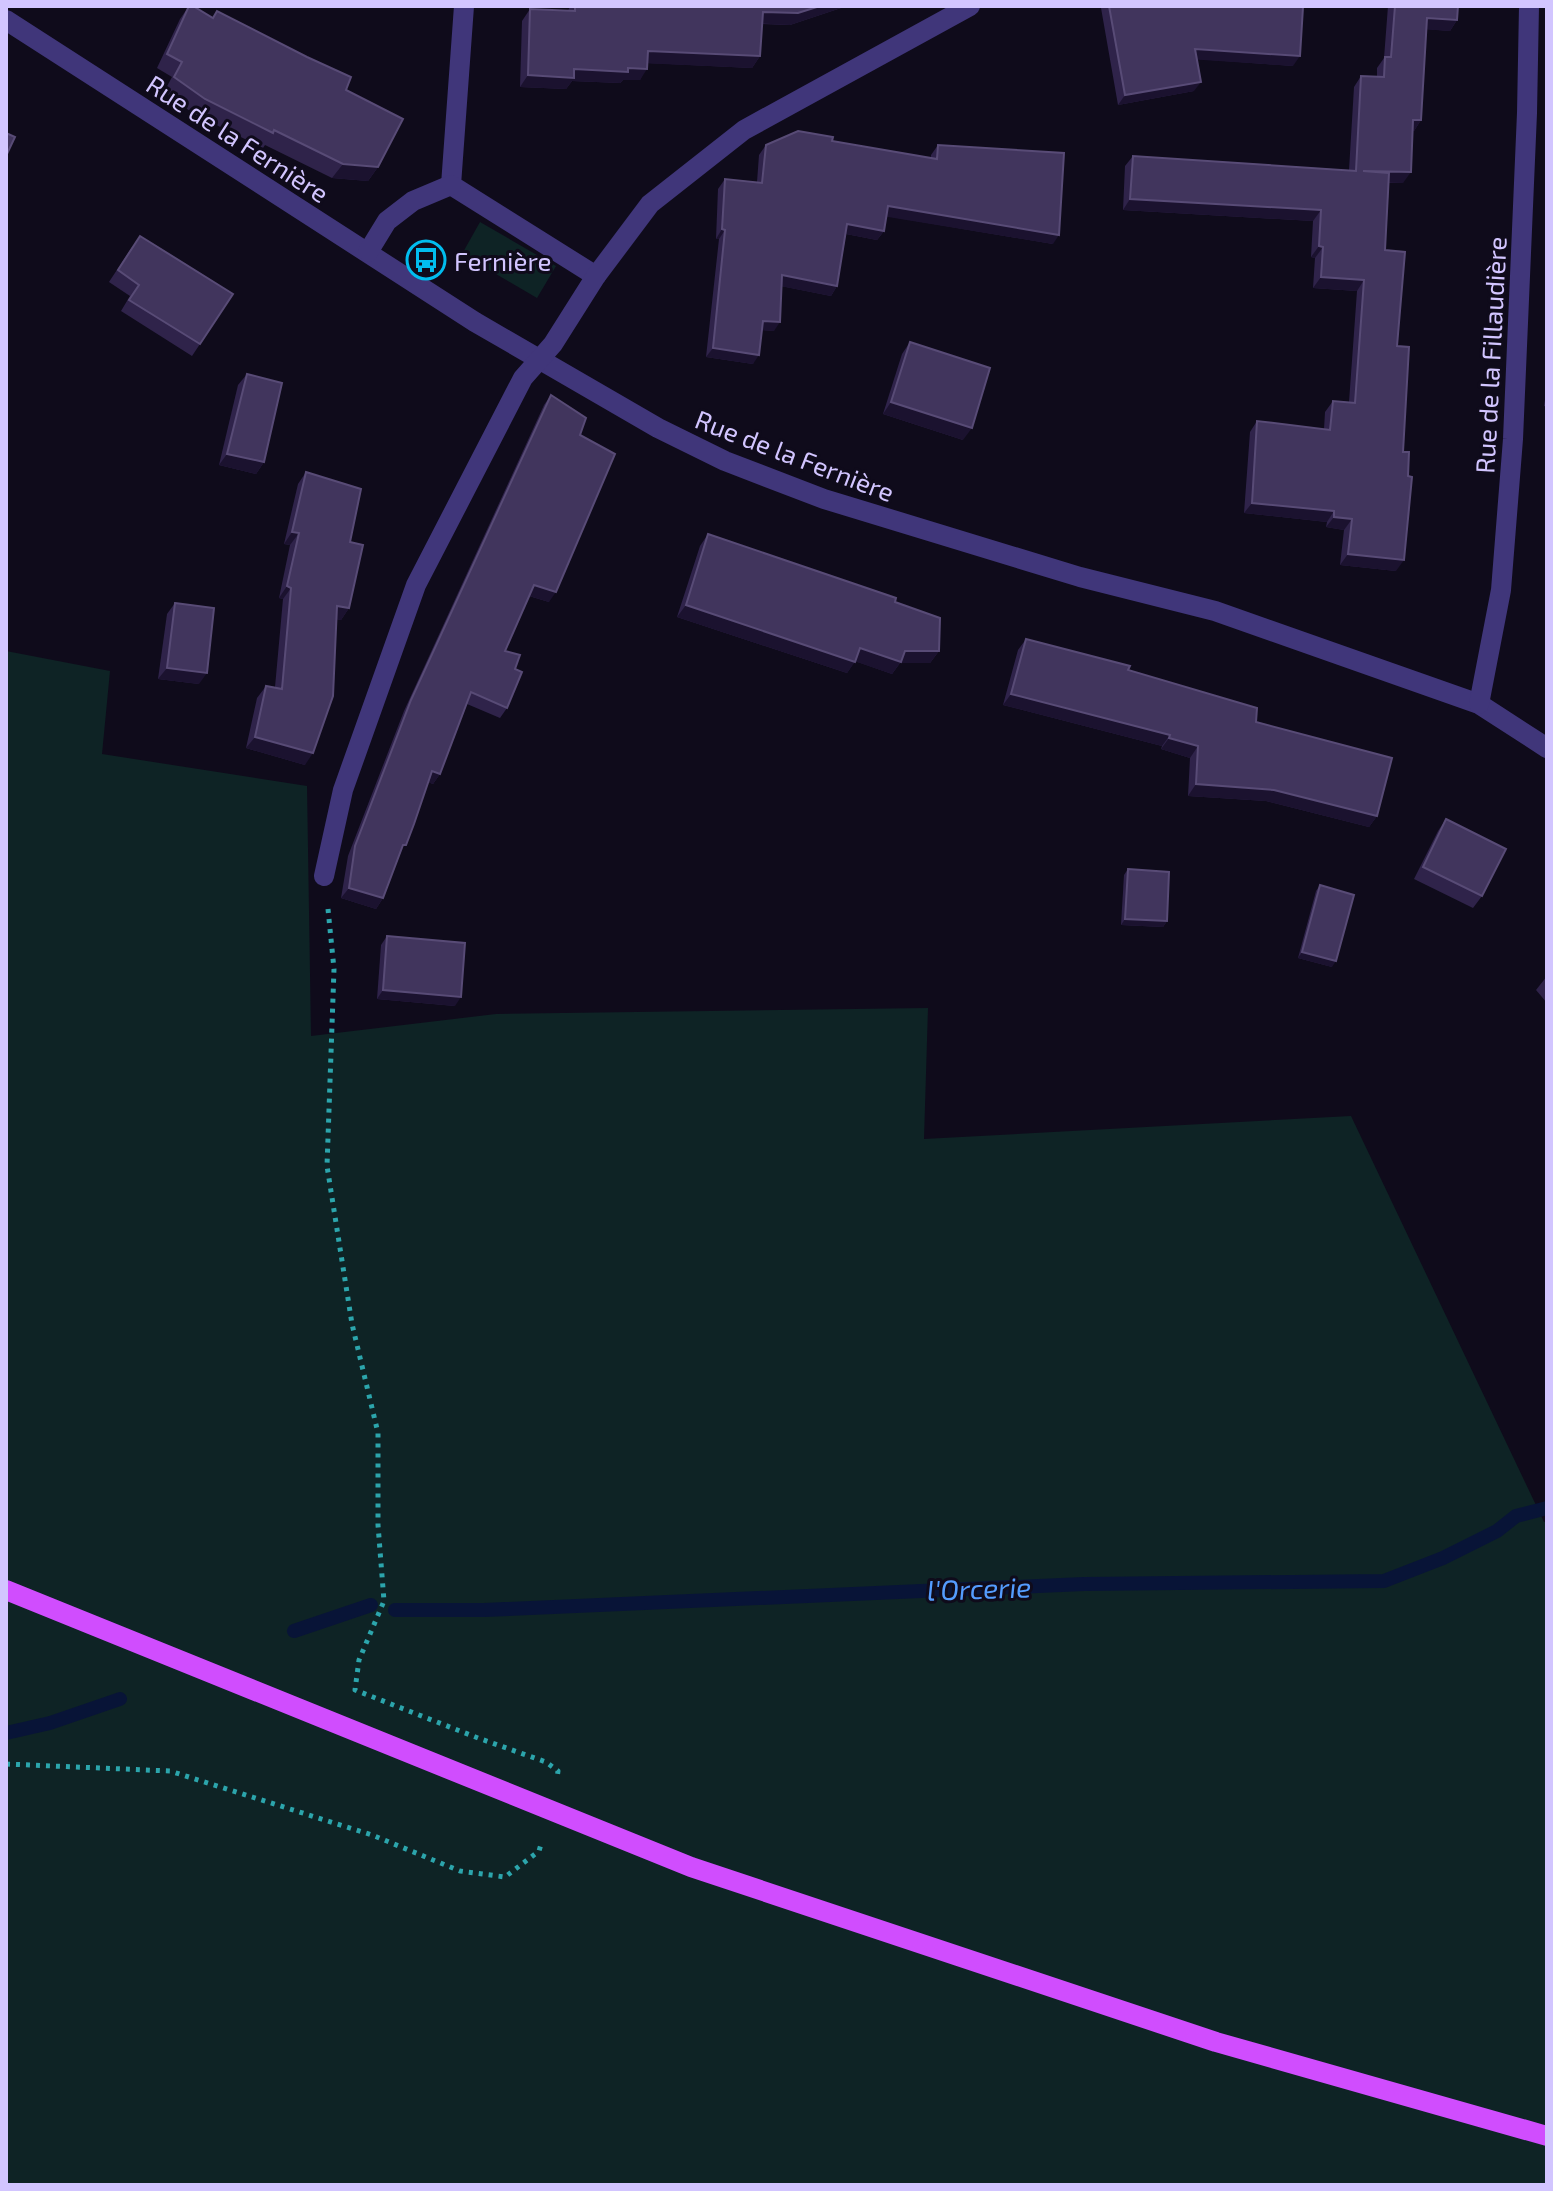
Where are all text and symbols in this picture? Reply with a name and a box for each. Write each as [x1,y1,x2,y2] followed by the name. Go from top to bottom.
[141,68,335,208] street label: Rue de la Fernière
[1468,236,1512,474] street label: Rue de la Fillaudière
[405,239,447,281] bus stop icon: Fernière
[454,245,552,276] place label: Fernière
[691,403,899,507] street label: Rue de la Fernière
[926,1569,1032,1607] water label: l'Orcerie

